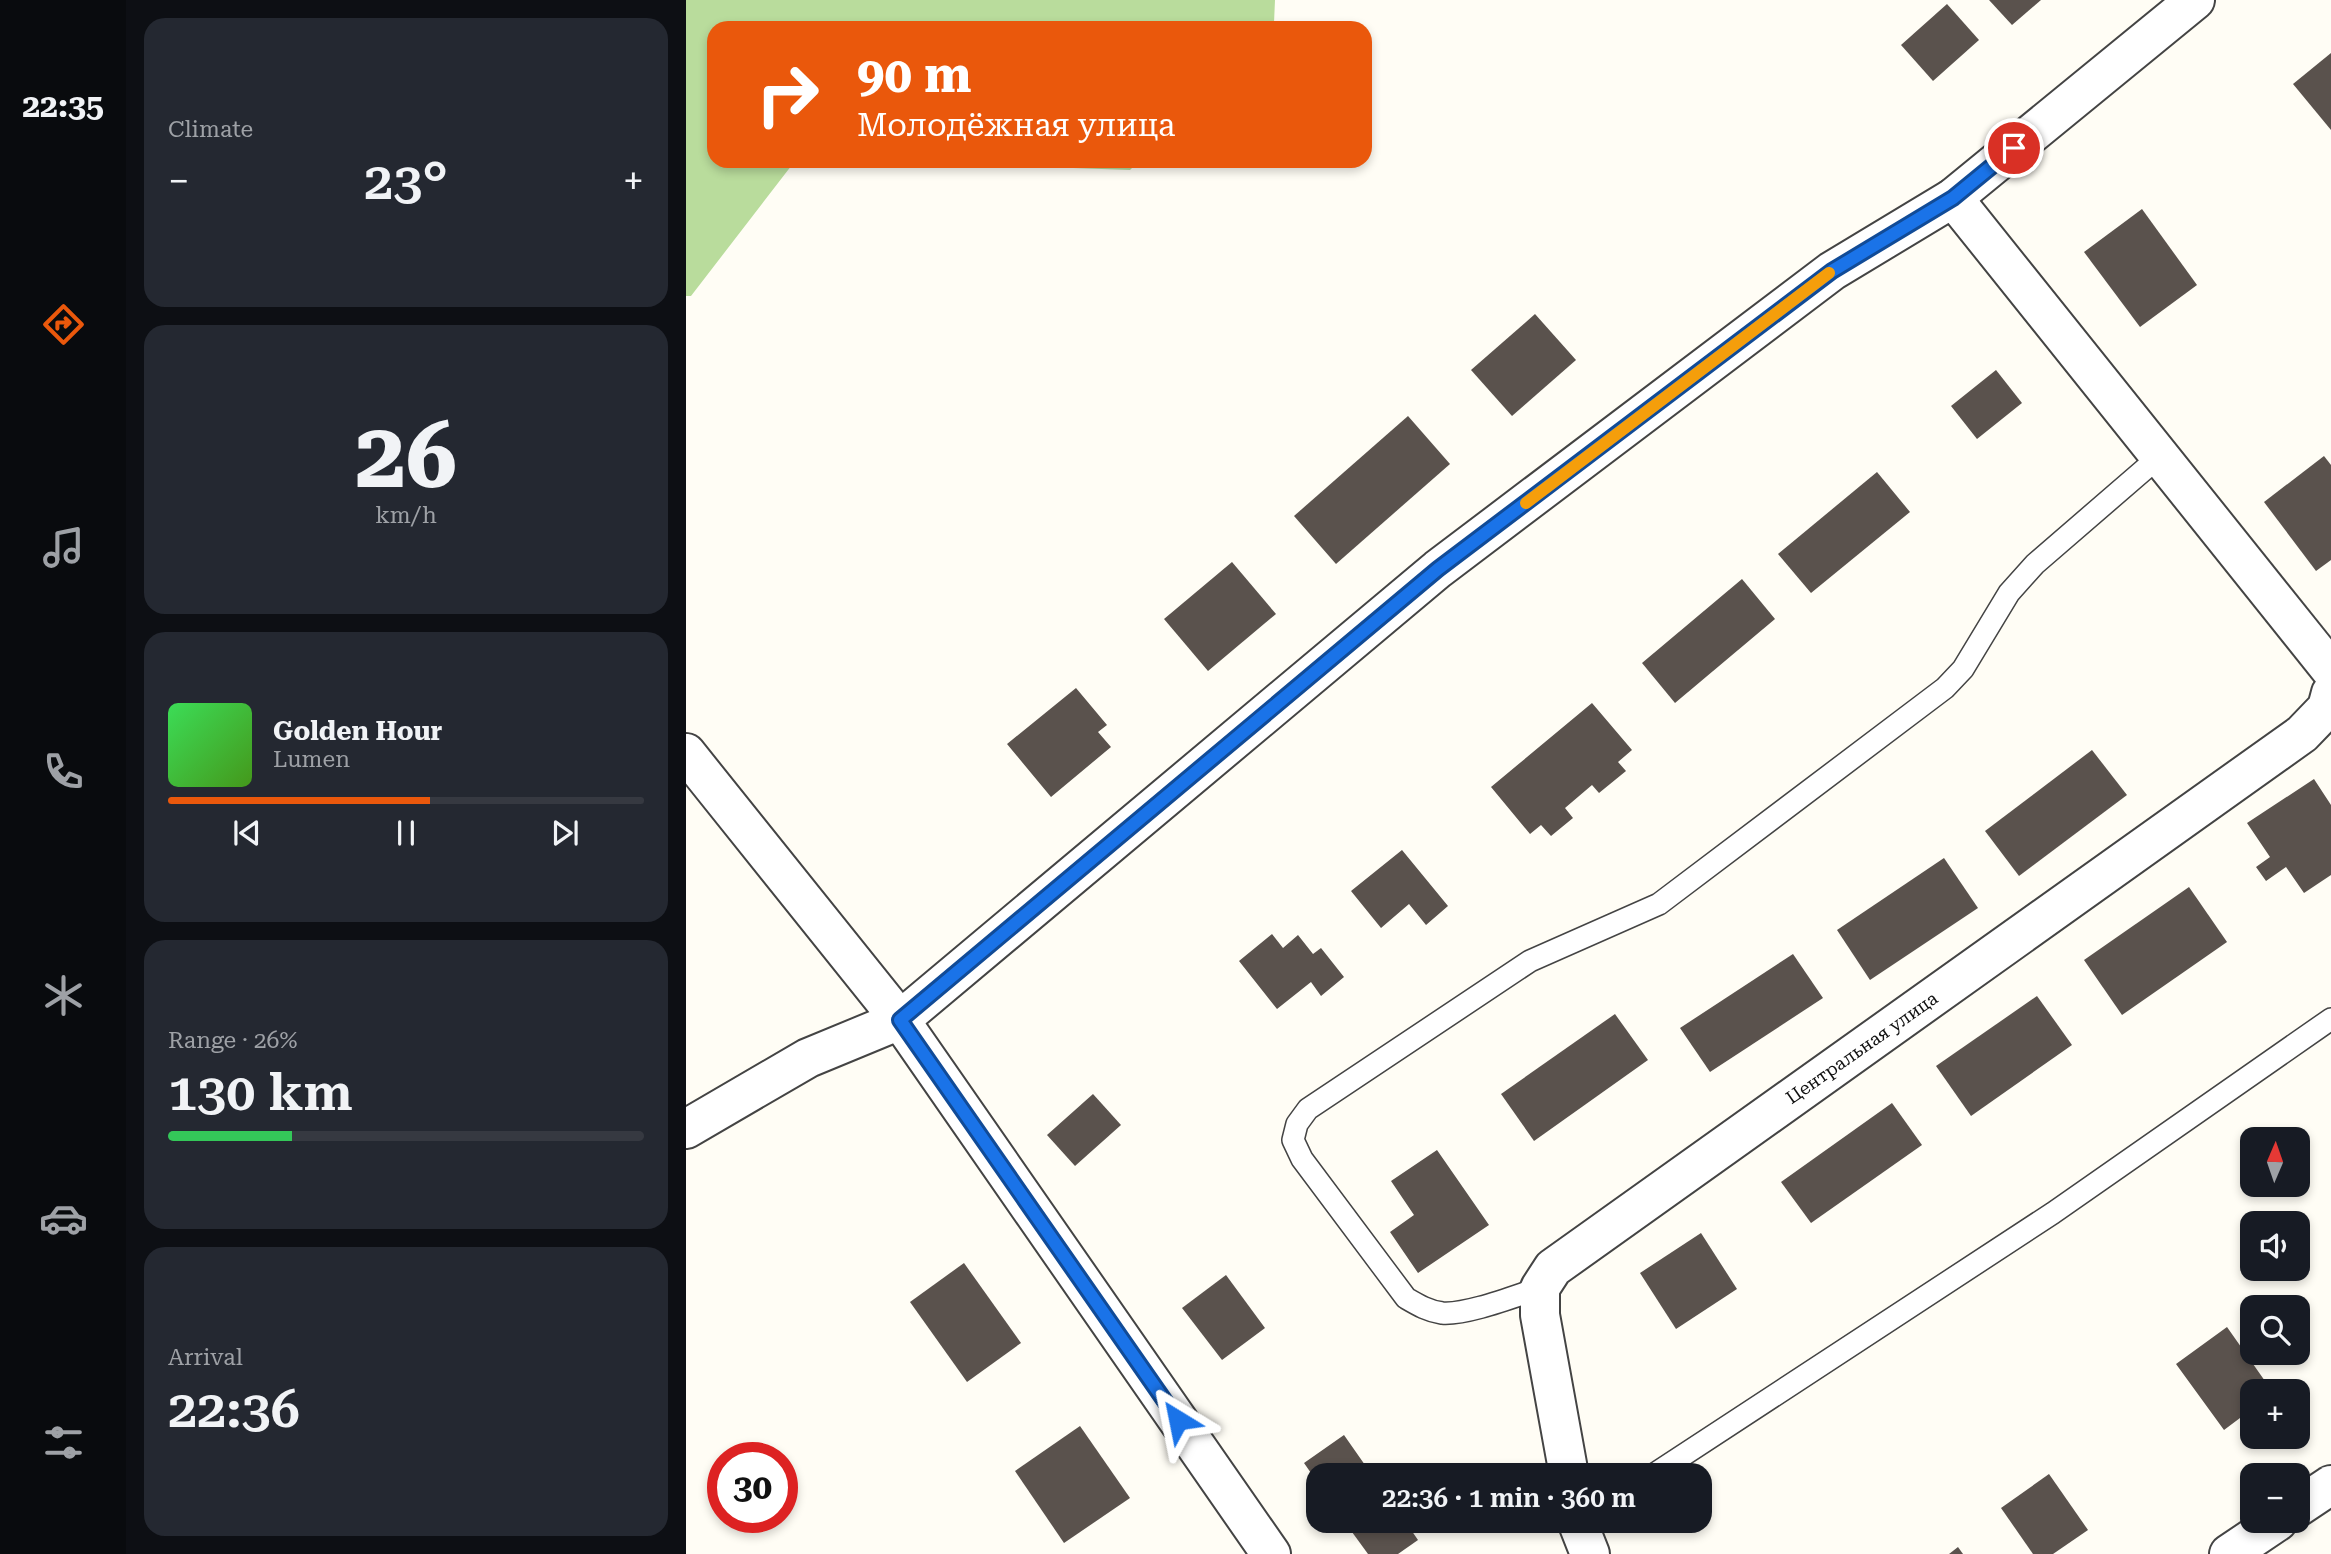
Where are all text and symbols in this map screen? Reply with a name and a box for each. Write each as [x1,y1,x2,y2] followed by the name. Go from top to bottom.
[857,47,972,104] text: 90 m
[742,49,833,140] icon: right
[22,87,104,125] text: 22:35
[857,106,1175,144] text: Молодёжная улица
[168,116,253,143] text: Climate
[1984,118,2044,178] pin
[1995,129,2033,167] icon: arrive
[364,151,448,212] text: 23°
[168,159,189,203] text: −
[623,159,644,203] text: +
[39,300,88,349] icon: directions
[355,403,457,509] text: 26
[375,502,437,529] text: km/h
[39,523,88,572] icon: music
[273,716,442,746] text: Golden Hour
[273,746,350,773] text: Lumen
[39,747,88,796] icon: phone
[228,814,266,852] icon: previous
[387,814,425,852] icon: pause
[546,814,584,852] icon: next
[39,971,88,1020] icon: climate
[1782,987,1942,1108] street label: Центральная улица
[168,1027,297,1054] text: Range · 26%
[168,1062,353,1123] text: 130 km
[2240,1127,2310,1197] north arrow
[2240,1127,2310,1533] map controls
[39,1194,88,1243] icon: car
[2240,1211,2310,1281] button: sound
[2240,1295,2310,1365] button: search
[168,1344,243,1371] text: Arrival
[168,1379,300,1440] text: 22:36
[2240,1379,2310,1449] button: +
[1141,1383,1215,1457] position arrow
[39,1418,88,1467] icon: filters
[707,1442,798,1533] speed limit sign: 30
[2240,1463,2310,1533] button: −
[1382,1483,1636,1513] text: 22:36 · 1 min · 360 m

